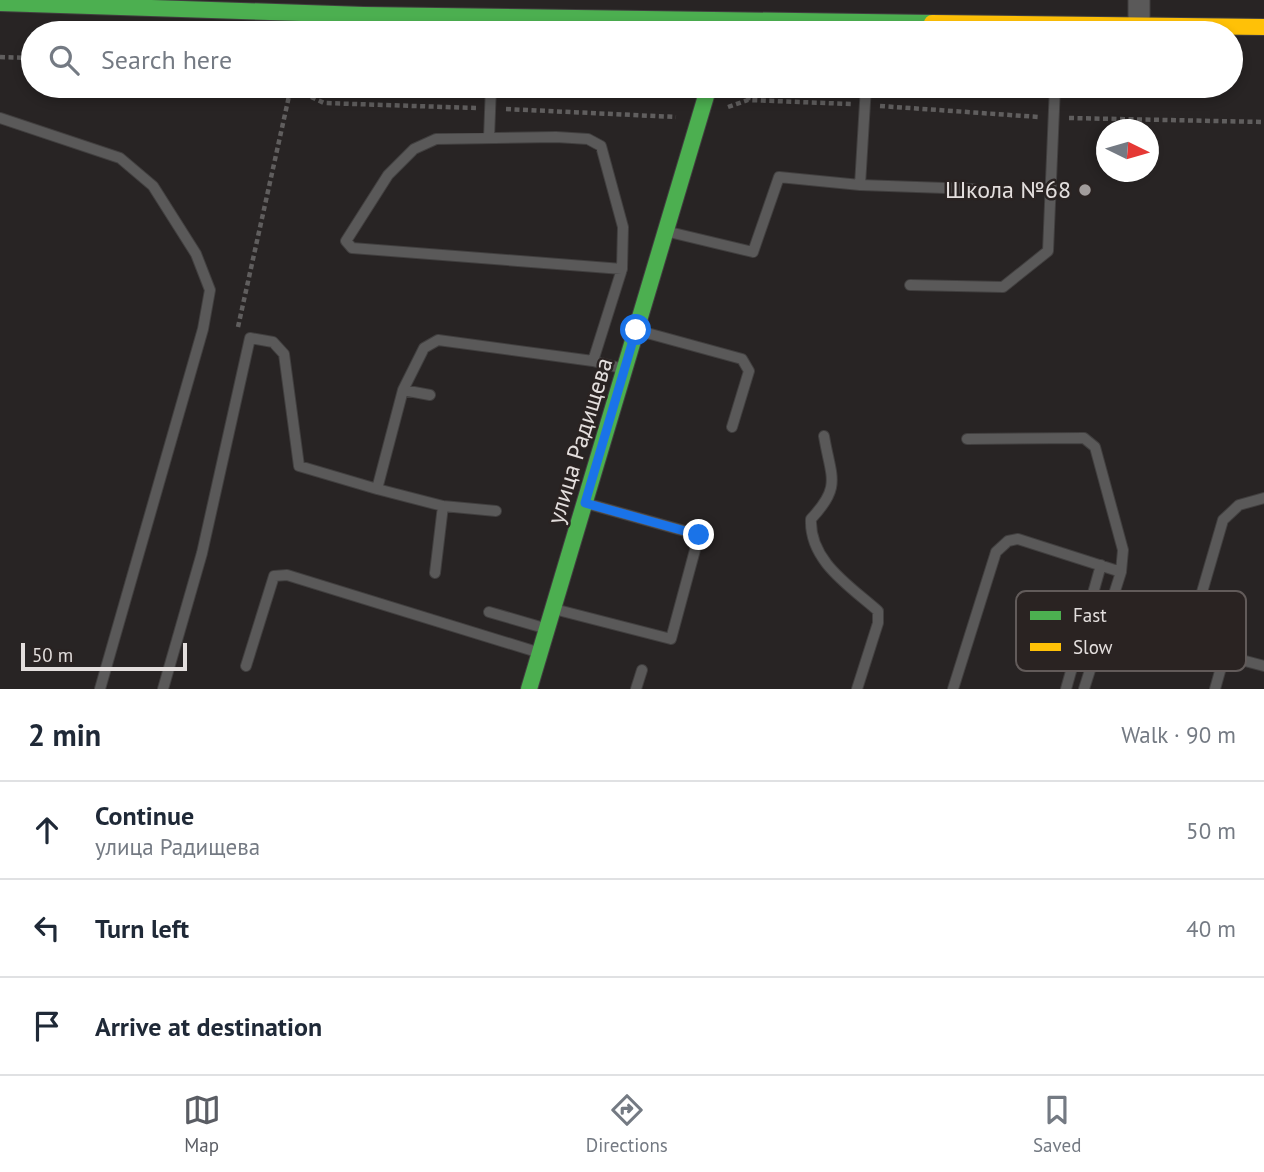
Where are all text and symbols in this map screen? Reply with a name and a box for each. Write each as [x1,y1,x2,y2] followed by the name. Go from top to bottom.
[21,21,1243,98] search box
[45,41,83,79] icon: search
[101,43,232,76] text: Search here
[1096,119,1159,182] north arrow
[945,174,1071,205] place label: Школа №68
[1077,182,1093,198] marker: Школа №68
[620,314,651,345] route start
[540,354,620,528] street label: улица Радищева
[683,519,714,550] route end
[1016,591,1246,671] legend
[1073,603,1107,627] text: Fast
[1073,635,1113,659] text: Slow
[21,640,187,672] scale bar
[32,643,73,667] text: 50 m
[28,715,101,754] text: 2 min
[1121,720,1236,749] text: Walk · 90 m
[95,799,194,832] text: Continue
[28,811,66,849] icon: ahead
[1186,816,1236,845] text: 50 m
[95,832,260,861] text: улица Радищева
[28,909,66,947] icon: left
[95,912,189,945] text: Turn left
[1186,914,1236,943] text: 40 m
[28,1007,66,1045] icon: arrive
[95,1010,322,1043] text: Arrive at destination
[183,1091,221,1157] tab: Map
[586,1091,668,1157] tab: Directions
[1033,1091,1081,1157] tab: Saved

